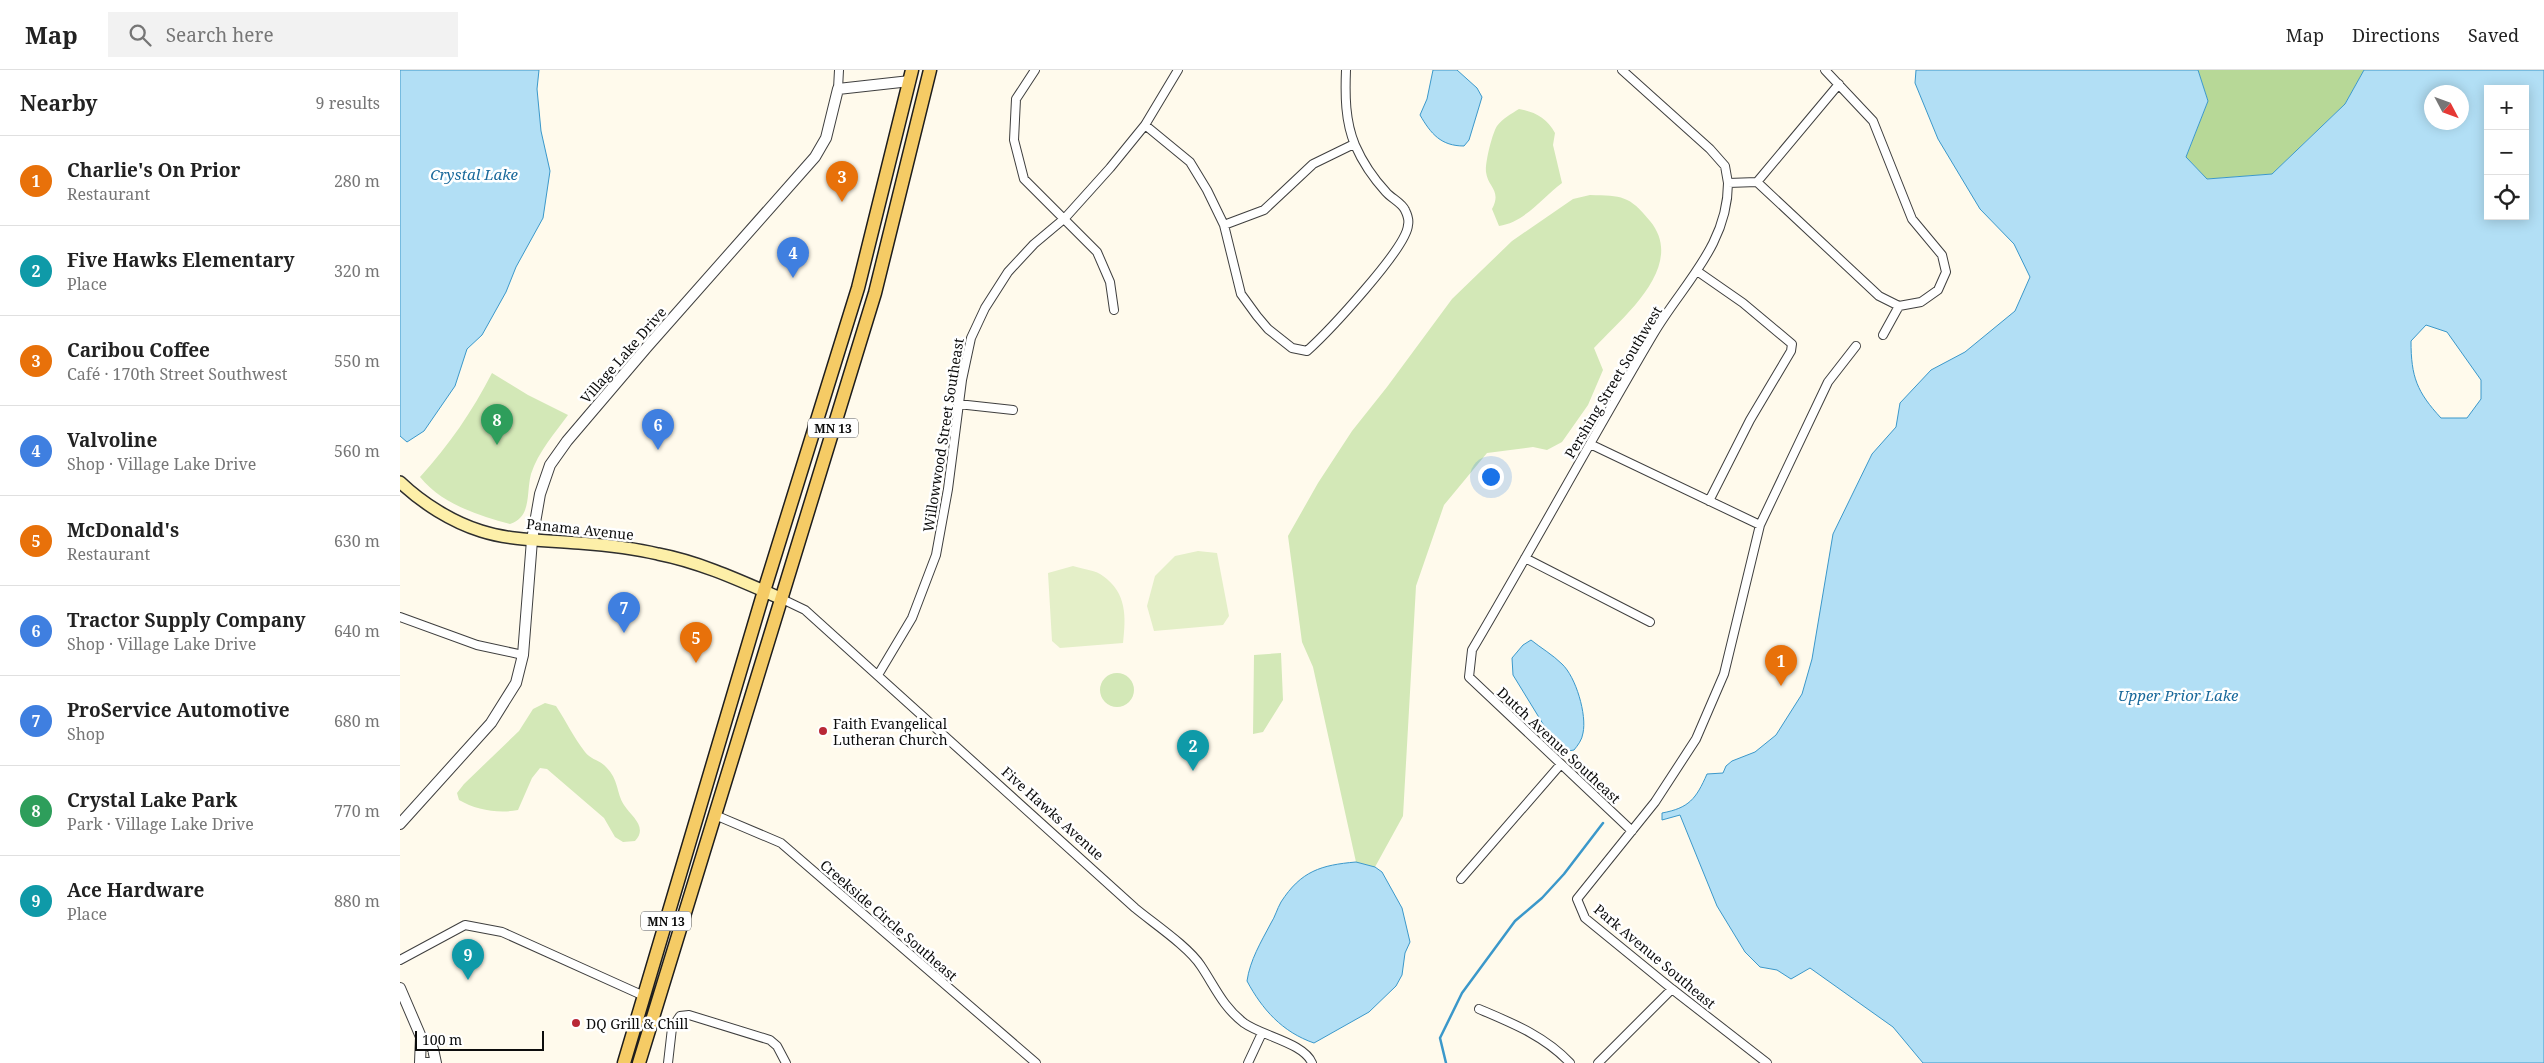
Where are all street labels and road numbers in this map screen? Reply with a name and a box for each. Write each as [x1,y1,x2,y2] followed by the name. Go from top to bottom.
[1560,302,1666,462] street label: Pershing Street Southwest
[576,303,670,407] street label: Village Lake Drive
[918,337,968,533] street label: Willowwood Street Southeast
[808,418,858,438] road number: MN 13
[525,514,635,544] street label: Panama Avenue
[1493,683,1625,807] street label: Dutch Avenue Southeast
[998,762,1108,864] street label: Five Hawks Avenue
[816,855,962,985] street label: Creekside Circle Southeast
[1590,899,1720,1013] street label: Park Avenue Southeast
[641,911,691,930] road number: MN 13

